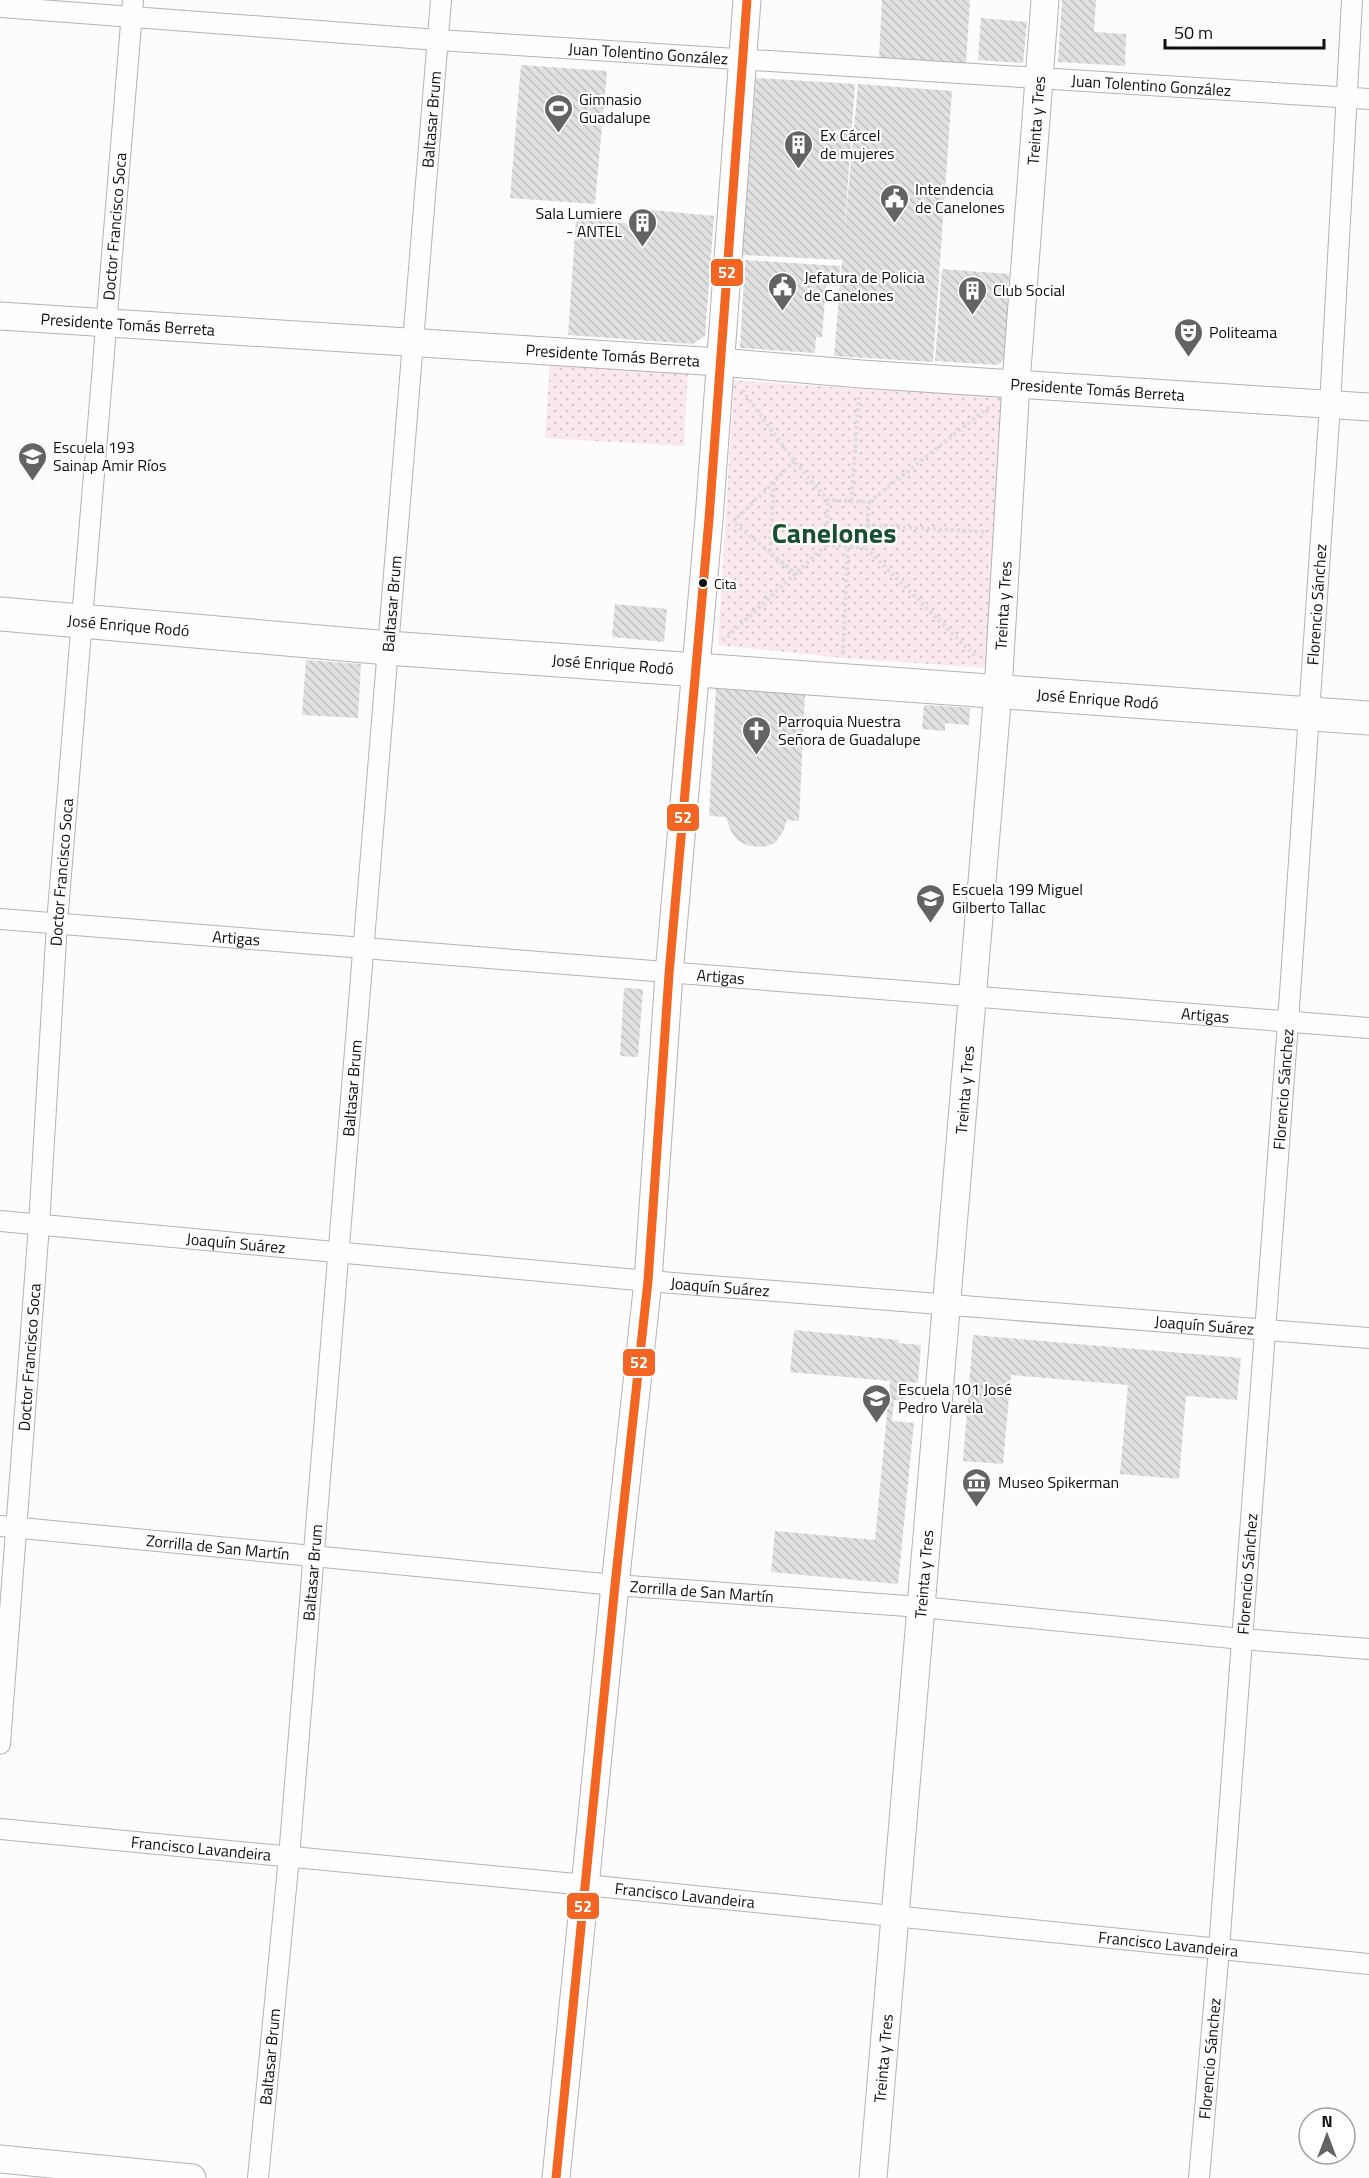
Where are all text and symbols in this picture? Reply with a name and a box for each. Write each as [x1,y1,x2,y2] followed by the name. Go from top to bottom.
[1165,12,1324,50] scale bar
[1174,19,1213,46] text: 50 m
[568,36,729,70] street label: Juan Tolentino González
[1071,68,1232,102] street label: Juan Tolentino González
[415,70,447,169] street label: Baltasar Brum
[1021,75,1051,166] street label: Treinta y Tres
[579,87,651,129] place label: Gimnasio Guadalupe
[542,92,574,134] sports icon: Gimnasio Guadalupe
[820,123,894,165] place label: Ex Cárcel de mujeres
[783,128,815,170] building icon: Ex Cárcel de mujeres
[96,152,132,301] street label: Doctor Francisco Soca
[915,177,1005,219] place label: Intendencia de Canelones
[878,182,910,224] public building icon: Intendencia de Canelones
[536,201,622,243] place label: Sala Lumiere - ANTEL
[627,206,659,248] building icon: Sala Lumiere - ANTEL
[710,258,744,287] line badge: 52
[718,260,736,284] text: 52
[804,265,925,307] place label: Jefatura de Policia de Canelones
[767,270,799,312] public building icon: Jefatura de Policia de Canelones
[956,274,988,316] building icon: Club Social
[993,278,1065,302] place label: Club Social
[40,307,216,342] street label: Presidente Tomás Berreta
[1172,316,1204,358] theatre icon: Politeama
[1209,320,1277,344] place label: Politeama
[525,338,701,373] street label: Presidente Tomás Berreta
[1010,372,1185,407] street label: Presidente Tomás Berreta
[53,435,166,477] place label: Escuela 193 Sainap Amir Ríos
[16,440,48,482] school or university icon: Escuela 193 Sainap Amir Ríos
[772,511,896,554] district label: Canelones
[1300,543,1333,666] street label: Florencio Sánchez
[376,554,408,653] street label: Baltasar Brum
[988,560,1018,651] street label: Treinta y Tres
[714,573,737,594] place label: Cita
[697,577,709,589] marker: Cita
[67,608,190,643] street label: José Enrique Rodó
[551,648,675,680] street label: José Enrique Rodó
[1036,682,1160,715] street label: José Enrique Rodó
[778,709,920,751] place label: Parroquia Nuestra Señora de Guadalupe
[741,714,773,756] church icon: Parroquia Nuestra Señora de Guadalupe
[44,797,79,947] street label: Doctor Francisco Soca
[666,803,700,832] line badge: 52
[674,805,692,829] text: 52
[952,877,1083,919] place label: Escuela 199 Miguel Gilberto Tallac
[915,882,947,924] school or university icon: Escuela 199 Miguel Gilberto Tallac
[211,924,261,952] street label: Artigas
[696,963,746,990] street label: Artigas
[1180,1001,1230,1029] street label: Artigas
[1267,1028,1300,1151] street label: Florencio Sánchez
[336,1039,368,1137] street label: Baltasar Brum
[949,1044,980,1135] street label: Treinta y Tres
[185,1226,287,1259] street label: Joaquín Suárez
[669,1271,771,1303] street label: Joaquín Suárez
[12,1282,47,1432] street label: Doctor Francisco Soca
[1154,1309,1255,1341] street label: Joaquín Suárez
[622,1348,656,1377] line badge: 52
[630,1350,648,1374] text: 52
[898,1377,1012,1419] place label: Escuela 101 José Pedro Varela
[861,1382,893,1424] school or university icon: Escuela 101 José Pedro Varela
[961,1466,993,1508] museum icon: Museo Spikerman
[998,1470,1119,1494] place label: Museo Spikerman
[1230,1512,1263,1635] street label: Florencio Sánchez
[296,1523,328,1622] street label: Baltasar Brum
[145,1528,291,1566] street label: Zorrilla de San Martín
[908,1529,939,1619] street label: Treinta y Tres
[629,1574,775,1608] street label: Zorrilla de San Martín
[130,1830,272,1867] street label: Francisco Lavandeira
[614,1876,756,1914] street label: Francisco Lavandeira
[566,1892,600,1920] line badge: 52
[574,1894,592,1918] text: 52
[1097,1925,1240,1963] street label: Francisco Lavandeira
[1192,1997,1227,2120] street label: Florencio Sánchez
[253,2007,286,2106] street label: Baltasar Brum
[867,2013,899,2104] street label: Treinta y Tres
[1297,2106,1357,2166] north arrow
[1321,2109,1333,2133] text: N

